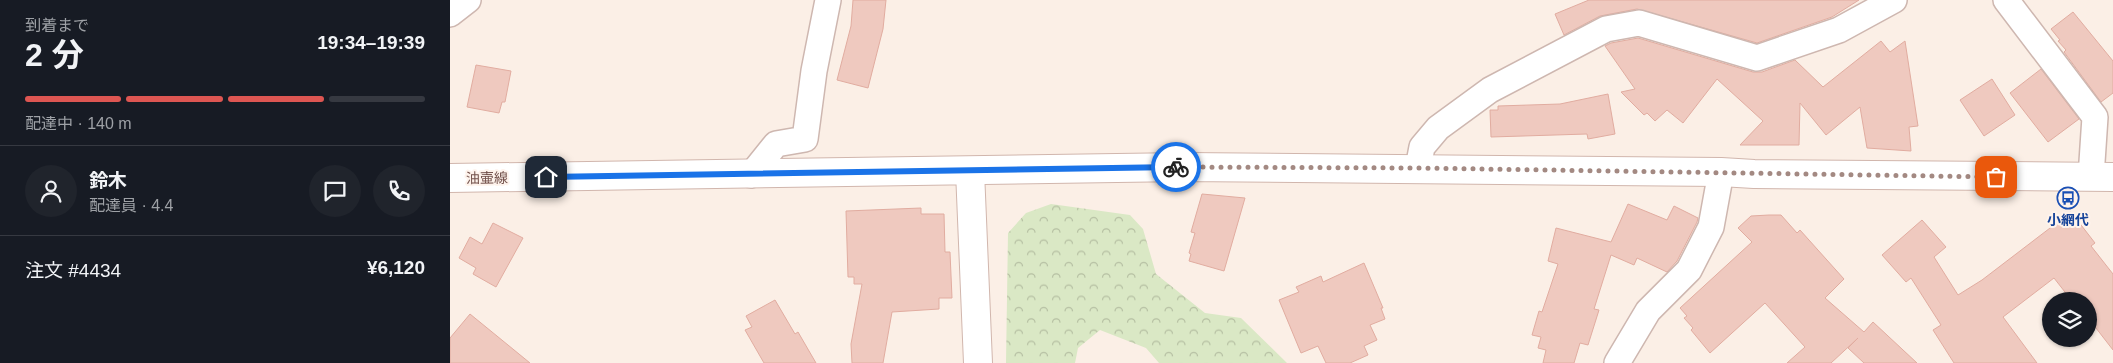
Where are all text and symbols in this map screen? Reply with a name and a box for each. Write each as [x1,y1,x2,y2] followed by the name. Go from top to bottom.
[25,17,89,34] text: 到着まで
[317,32,425,53] text: 19:34–19:39
[25,37,84,73] text: 2 分
[25,115,132,132] text: 配達中 · 140 m
[1151,142,1201,192] courier
[1162,153,1190,181] icon: bike
[525,156,567,198] pin
[1975,156,2017,198] pin
[532,163,560,191] icon: home
[1982,163,2010,191] icon: bag
[25,165,77,217] button: person
[309,165,361,217] button: chat
[373,165,425,217] button: phone
[89,170,127,191] text: 鈴木
[466,170,508,186] street label: 油壷線
[2056,186,2080,210] bus stop icon: 小網代
[89,197,173,214] text: 配達員 · 4.4
[2047,212,2089,228] place label: 小網代
[367,257,425,278] text: ¥6,120
[25,260,121,281] text: 注文 #4434
[2042,292,2097,347] map controls
[2042,292,2097,347] button: layers

